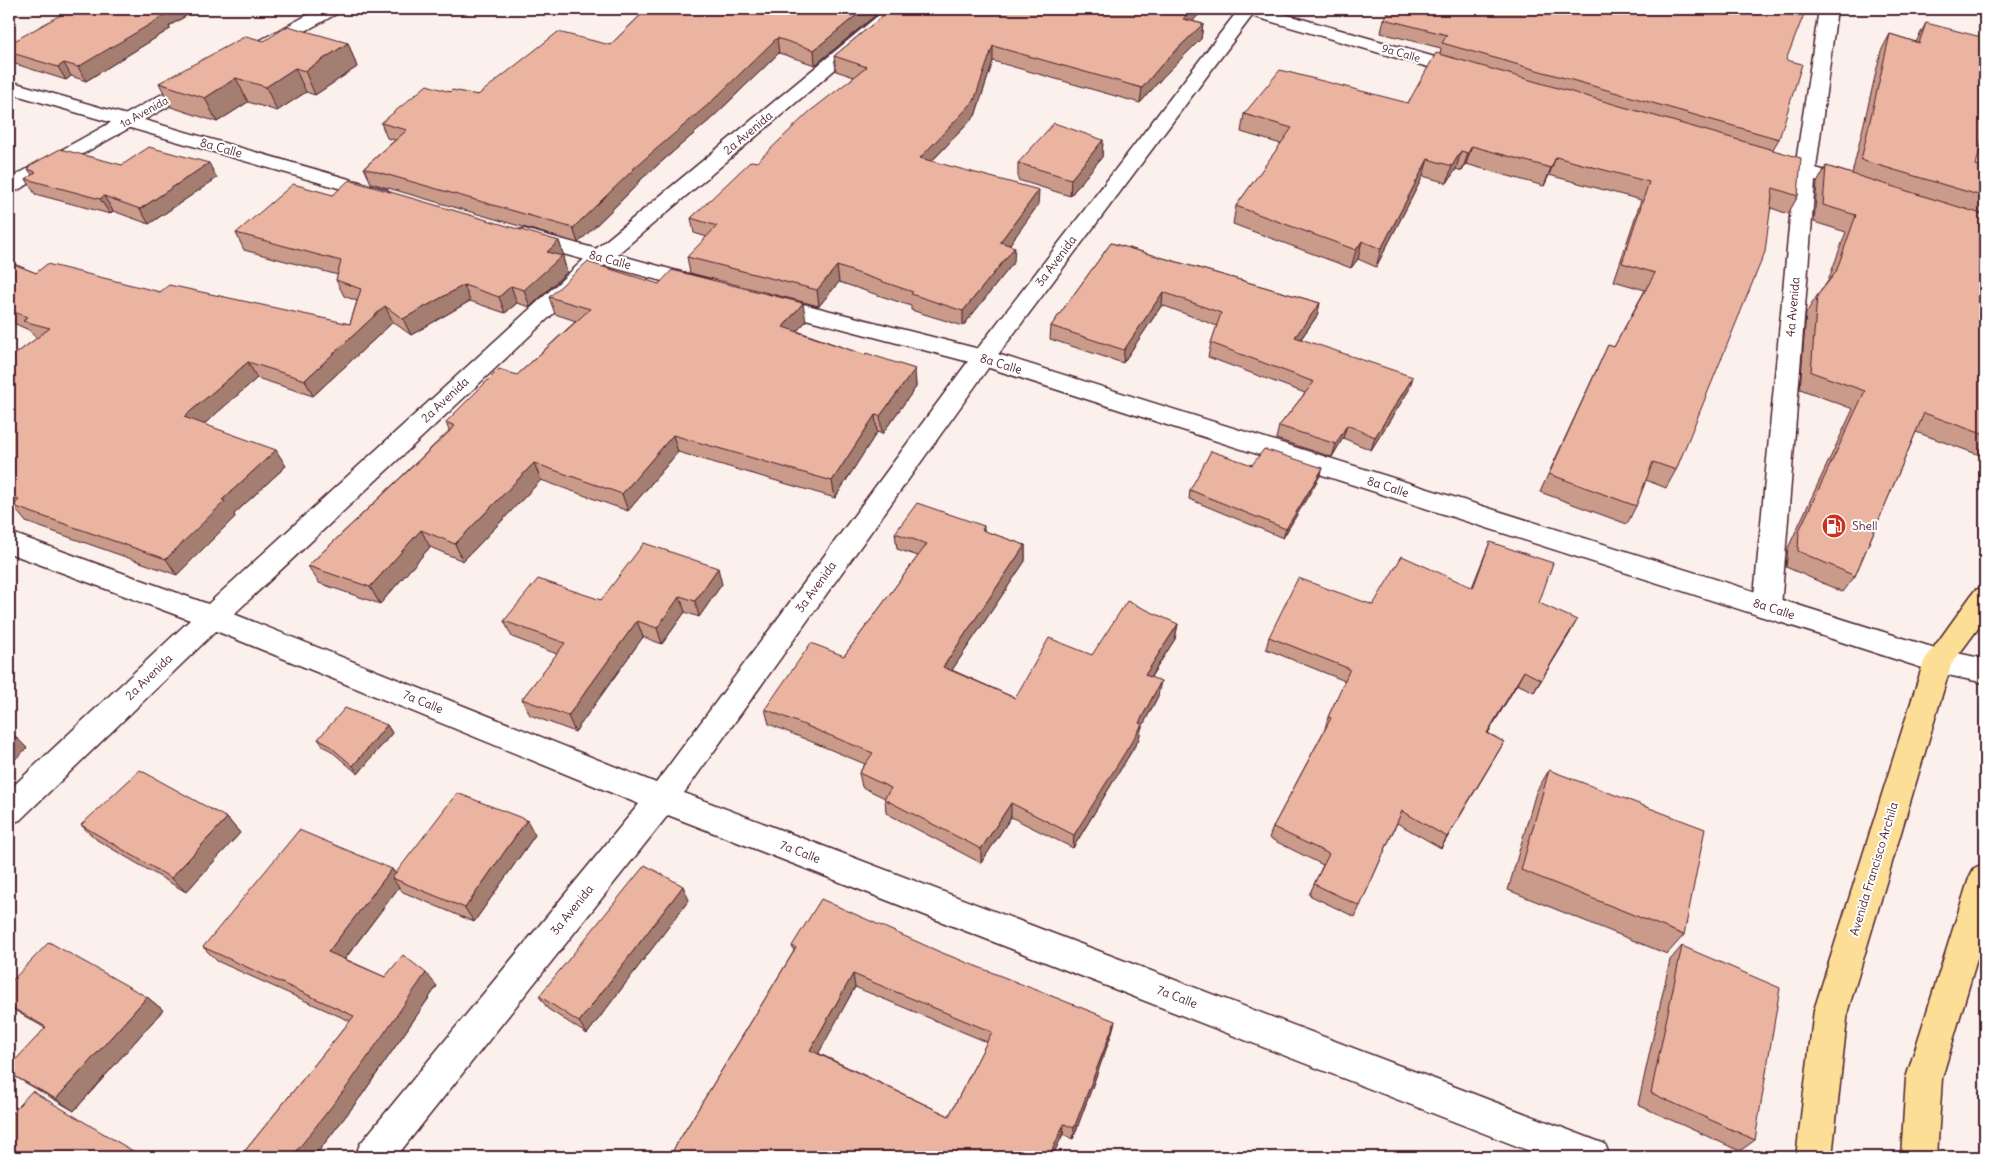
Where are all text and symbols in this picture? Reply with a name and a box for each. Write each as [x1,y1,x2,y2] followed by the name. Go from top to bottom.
[1380,41,1422,65] street label: 9a Calle
[117,93,171,131] street label: 1a Avenida
[720,108,775,158] street label: 2a Avenida
[198,134,244,161] street label: 8a Calle
[1032,232,1080,289] street label: 3a Avenida
[587,247,633,272] street label: 8a Calle
[1782,276,1803,338] street label: 4a Avenida
[978,350,1024,377] street label: 8a Calle
[418,374,472,425] street label: 2a Avenida
[1365,473,1411,500] street label: 8a Calle
[1821,513,1847,539] fuel station icon: Shell
[1852,518,1877,533] place label: Shell
[792,558,839,615] street label: 3a Avenida
[1751,595,1797,622] street label: 8a Calle
[122,650,175,703] street label: 2a Avenida
[401,687,446,716] street label: 7a Calle
[1846,800,1901,937] street label: Avenida Francisco Archila
[778,837,823,866] street label: 7a Calle
[547,882,596,938] street label: 3a Avenida
[1155,982,1200,1011] street label: 7a Calle

